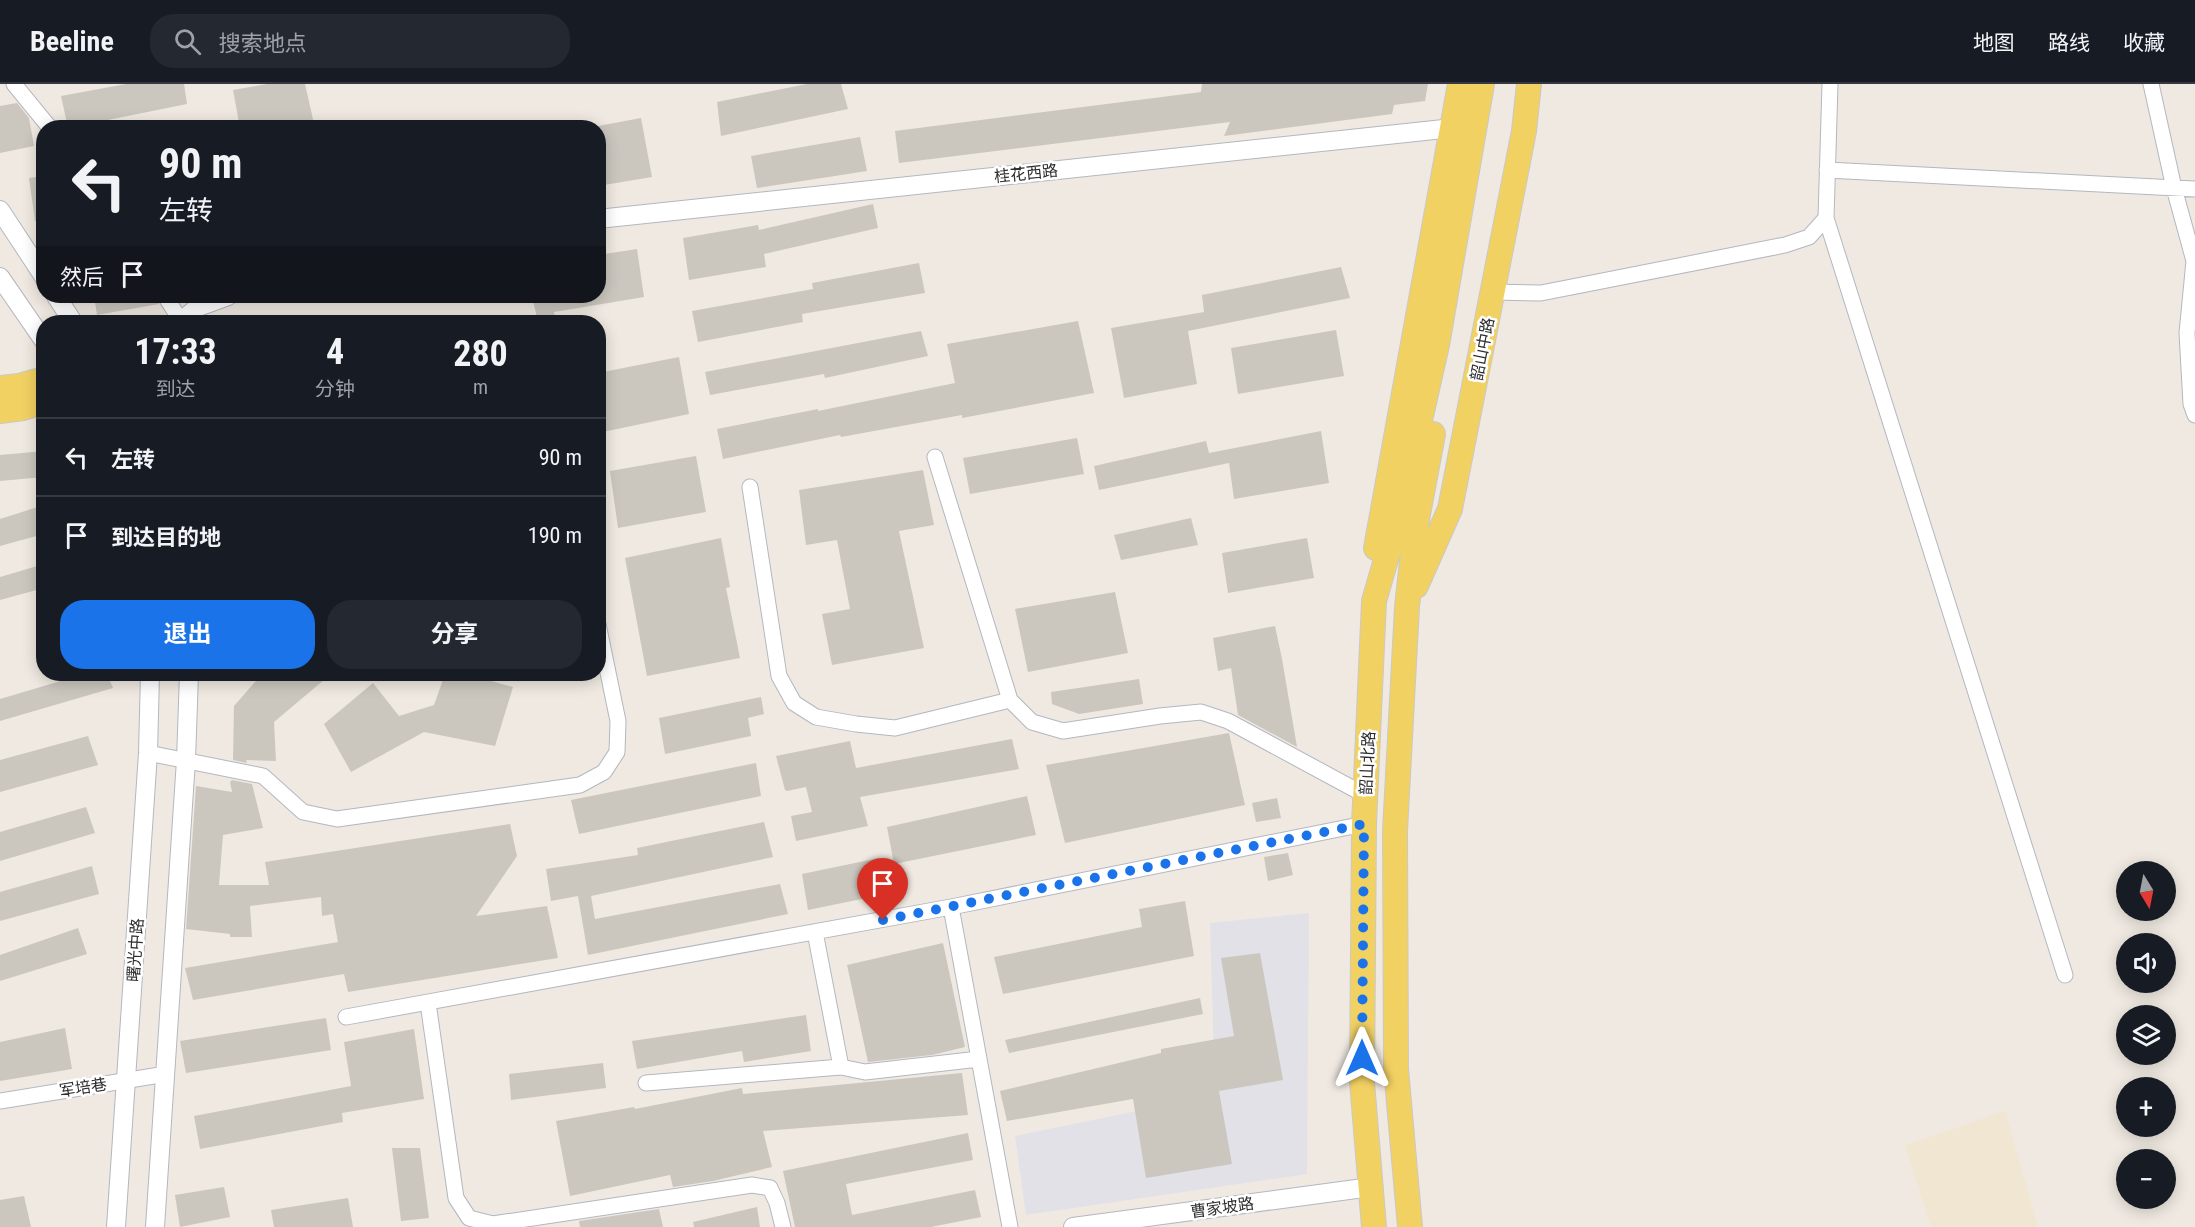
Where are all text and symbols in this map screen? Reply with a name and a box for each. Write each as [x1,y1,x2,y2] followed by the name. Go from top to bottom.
[150,14,570,68] search box
[30,25,114,58] text: Beeline
[171,25,204,58] icon: search
[219,31,307,56] text: 搜索地点
[1973,31,2015,55] text: 地图
[2048,31,2090,55] text: 路线
[2123,31,2165,55] text: 收藏
[159,139,242,188] text: 90 m
[60,144,138,222] icon: left
[993,161,1059,186] street label: 桂花西路
[159,195,213,227] text: 左转
[116,258,149,291] icon: arrive
[60,265,104,290] text: 然后
[1467,316,1498,382] street label: 韶山中路
[134,331,217,373] text: 17:33
[326,331,344,373] text: 4
[453,333,508,375] text: 280
[473,375,488,399] text: m
[156,377,196,401] text: 到达
[315,377,355,401] text: 分钟
[60,441,93,474] icon: left
[539,445,582,470] text: 90 m
[111,447,155,472] text: 左转
[60,519,93,552] icon: arrive
[528,523,582,548] text: 190 m
[111,525,221,550] text: 到达目的地
[60,600,315,669] button: 退出
[327,600,582,669] button: 分享
[1356,731,1379,795] street label: 韶山北路
[857,858,908,920] pin
[2116,861,2176,921] north arrow
[2116,861,2176,1209] map controls
[866,867,899,900] icon: arrive
[124,917,147,983] street label: 曙光中路
[2116,933,2176,993] button: sound
[2116,1005,2176,1065] button: layers
[1330,1026,1394,1090] position arrow
[58,1074,108,1101] street label: 军培巷
[2116,1077,2176,1137] button: +
[2116,1149,2176,1209] button: −
[1189,1194,1255,1221] street label: 曹家坡路

